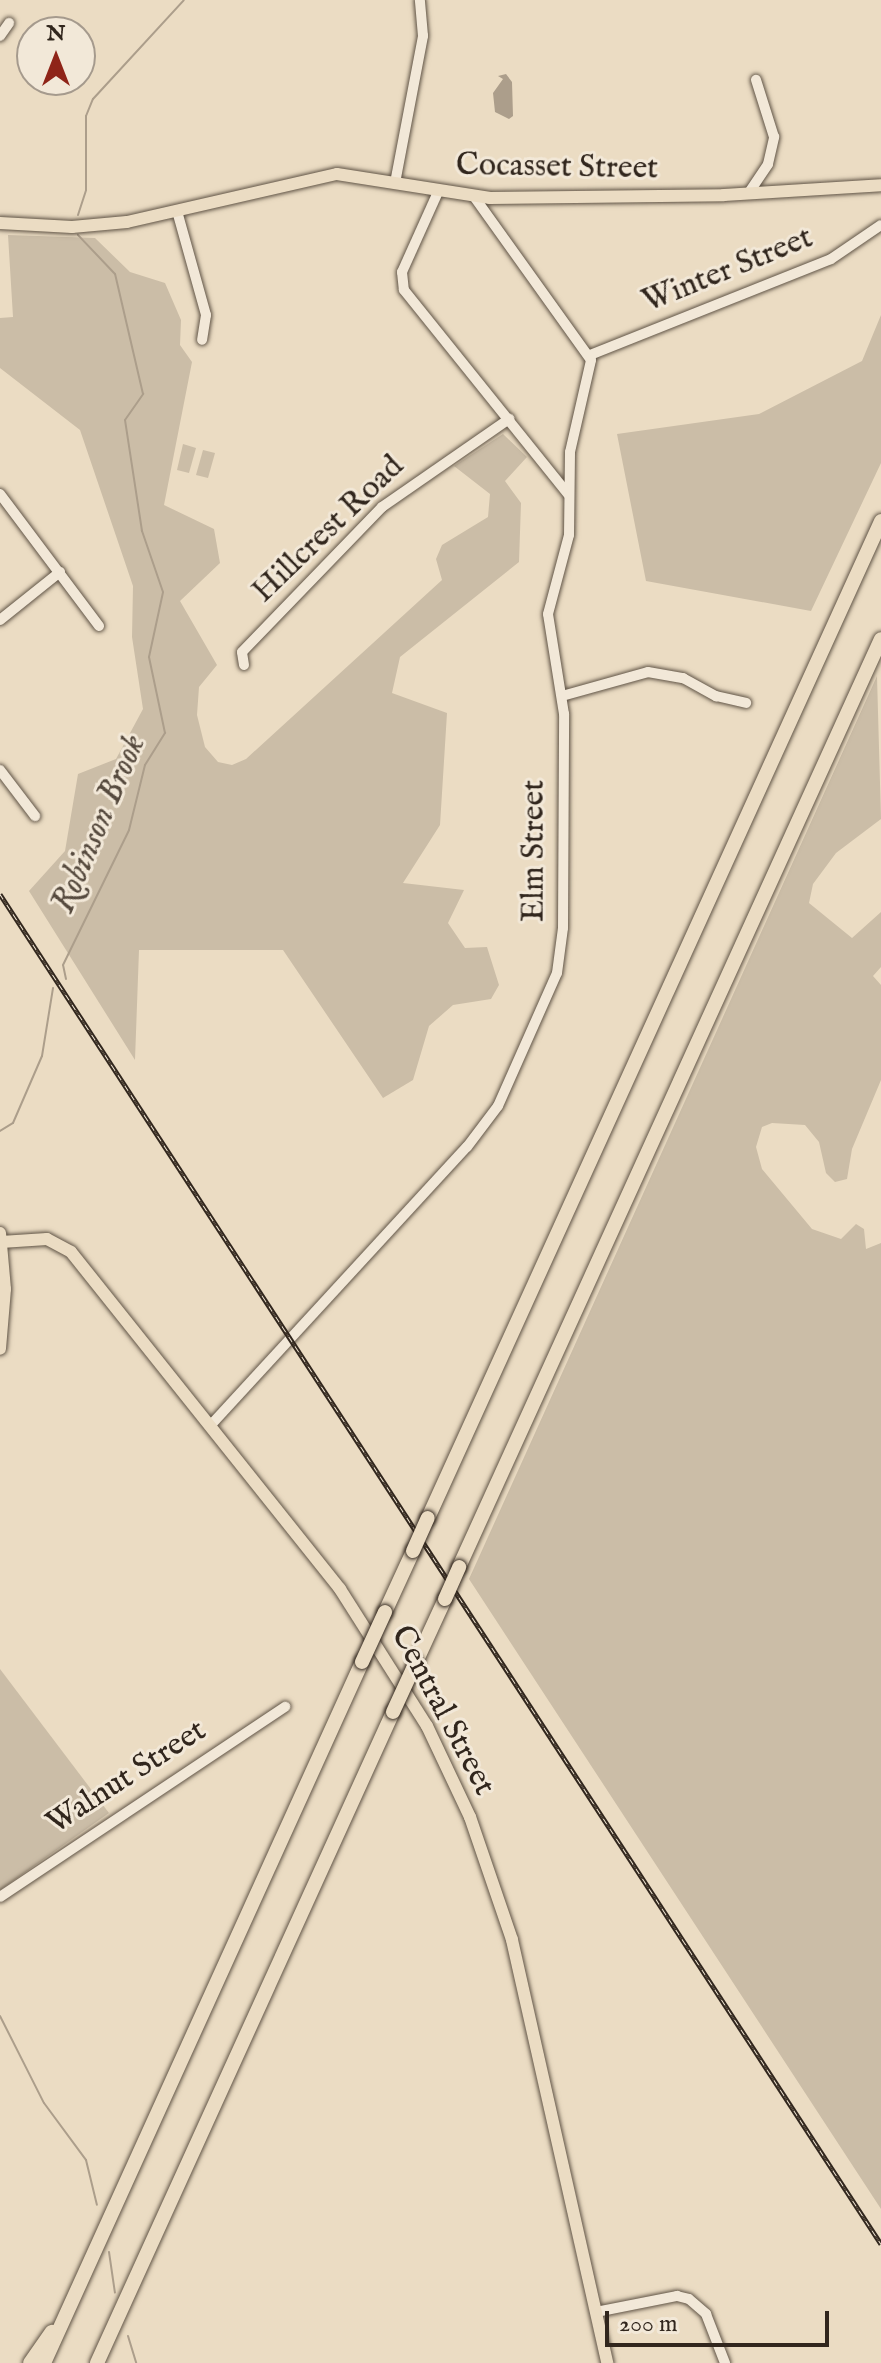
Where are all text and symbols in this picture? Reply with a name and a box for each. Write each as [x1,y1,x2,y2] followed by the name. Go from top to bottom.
[16,16,96,96] north arrow
[46,20,66,48] text: N
[456,147,658,189] street label: Cocasset Street
[637,219,819,323] street label: Winter Street
[245,448,413,612] street label: Hillcrest Road
[43,729,155,919] water label: Robinson Brook
[516,780,554,922] street label: Elm Street
[381,1620,503,1802] street label: Central Street
[40,1712,214,1844] street label: Walnut Street
[609,2295,833,2345] scale bar
[619,2309,678,2340] text: 200 m

